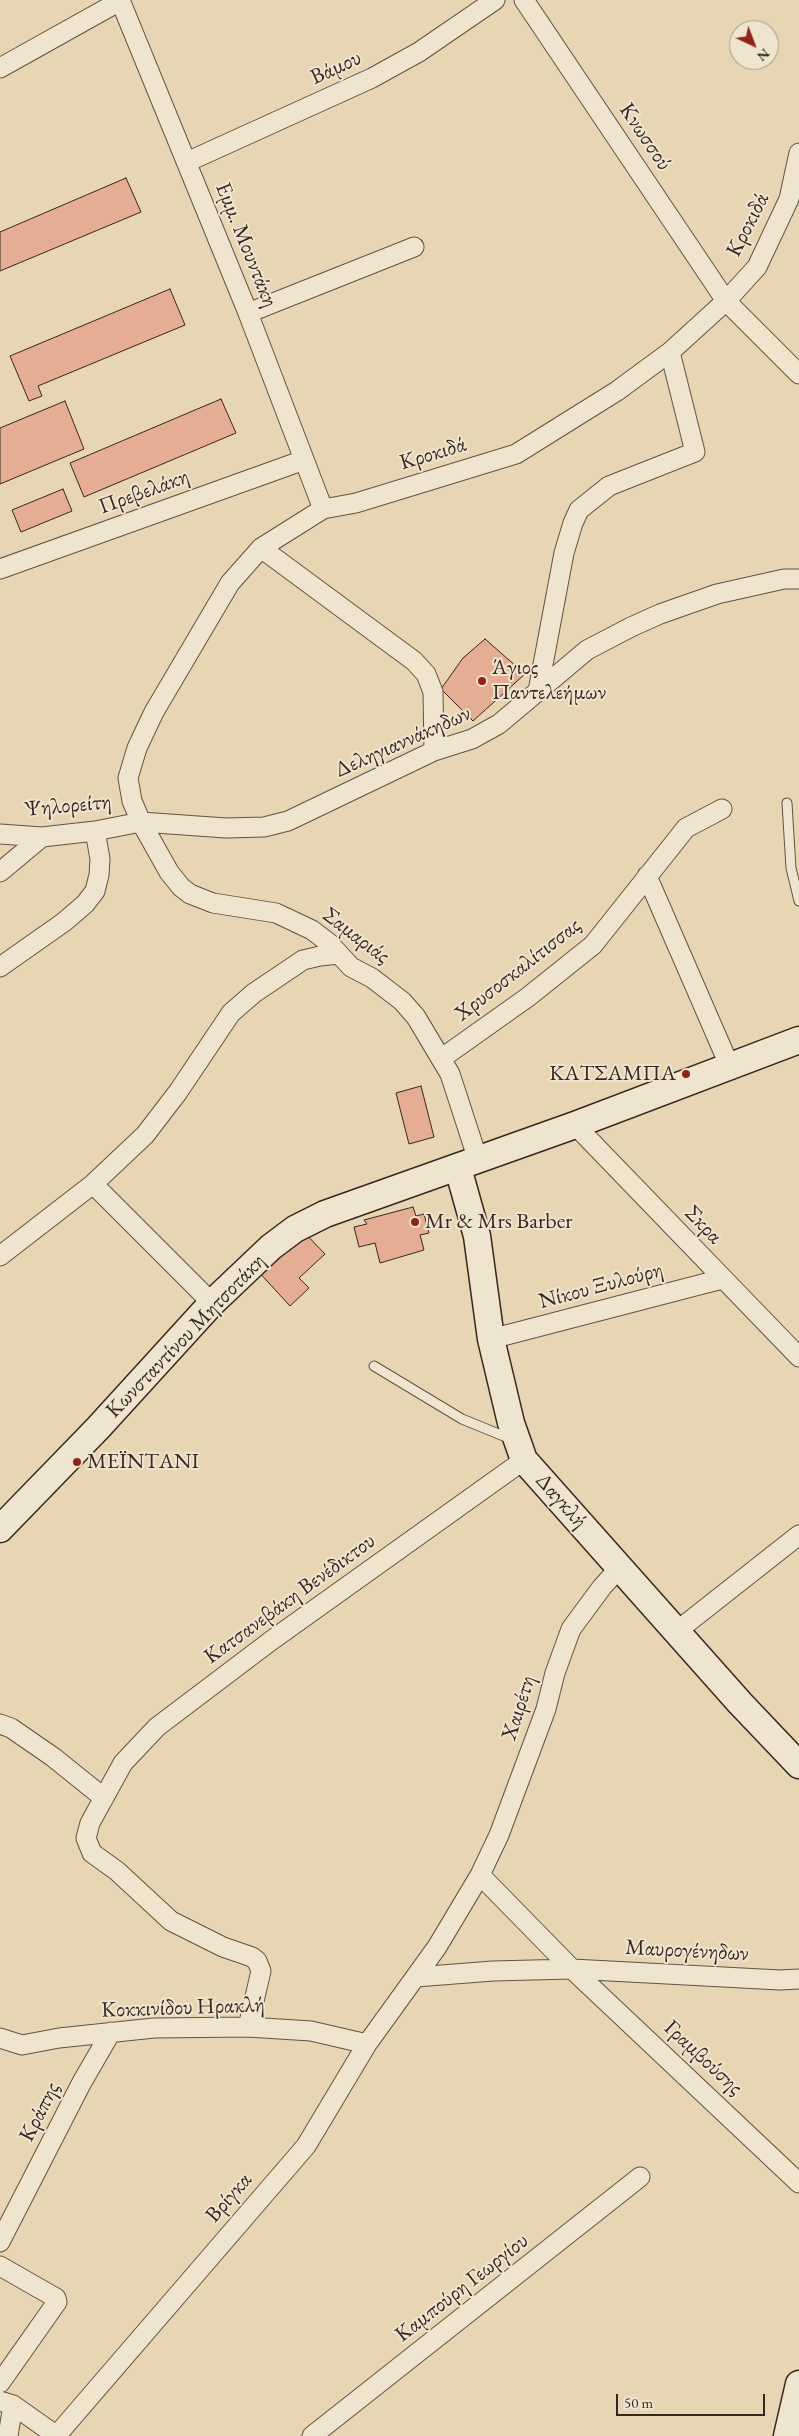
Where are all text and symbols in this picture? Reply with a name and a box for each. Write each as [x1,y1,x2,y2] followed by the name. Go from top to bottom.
[729,20,779,70] north arrow
[306,45,366,91] street label: Βάμου
[753,45,774,66] text: N
[613,98,677,176] street label: Κνωσσού
[209,179,283,311] street label: Εμμ. Μουντάκη
[721,189,775,261] street label: Κροκιδά
[397,431,469,477] street label: Κροκιδά
[95,463,193,521] street label: Πρεβελάκη
[492,655,606,706] place label: Άγιος Παντελεήμων
[476,675,488,687] marker: Άγιος Παντελεήμων
[331,700,475,784] street label: Δεληγιαννάκηδων
[24,789,112,823] street label: Ψηλορείτη
[317,902,395,970] street label: Σαμαριάς
[450,913,586,1027] street label: Χρυσοσκαλίτισσας
[549,1061,676,1087] place label: ΚΑΤΣΑΜΠΑ
[680,1068,692,1080] marker: ΚΑΤΣΑΜΠΑ
[679,1200,727,1250] street label: Σκρα
[425,1209,573,1235] place label: Mr & Mrs Barber
[409,1216,421,1228] marker: Mr & Mrs Barber
[101,1248,271,1424] street label: Κωνσταντίνου Μητσοτάκη
[536,1257,666,1315] street label: Νίκου Ξυλούρη
[87,1449,199,1475] place label: ΜΕΪΝΤΑΝΙ
[71,1456,83,1468] marker: ΜΕΪΝΤΑΝΙ
[529,1468,593,1534] street label: Δαγκλή
[199,1528,381,1670] street label: Κατσανεβάκη Βενέδικτου
[496,1672,542,1744] street label: Χαιρέτη
[624,1935,750,1967] street label: Μαυρογένηδων
[101,1992,265,2024] street label: Κοκκινίδου Ηρακλή
[658,2015,748,2101] street label: Γραμβούσης
[14,2078,66,2146] street label: Κράπης
[200,2168,258,2228] street label: Βρίγκα
[390,2228,534,2348] street label: Καμπούρη Γεωργίου
[619,2384,768,2416] scale bar
[624,2393,653,2412] text: 50 m

